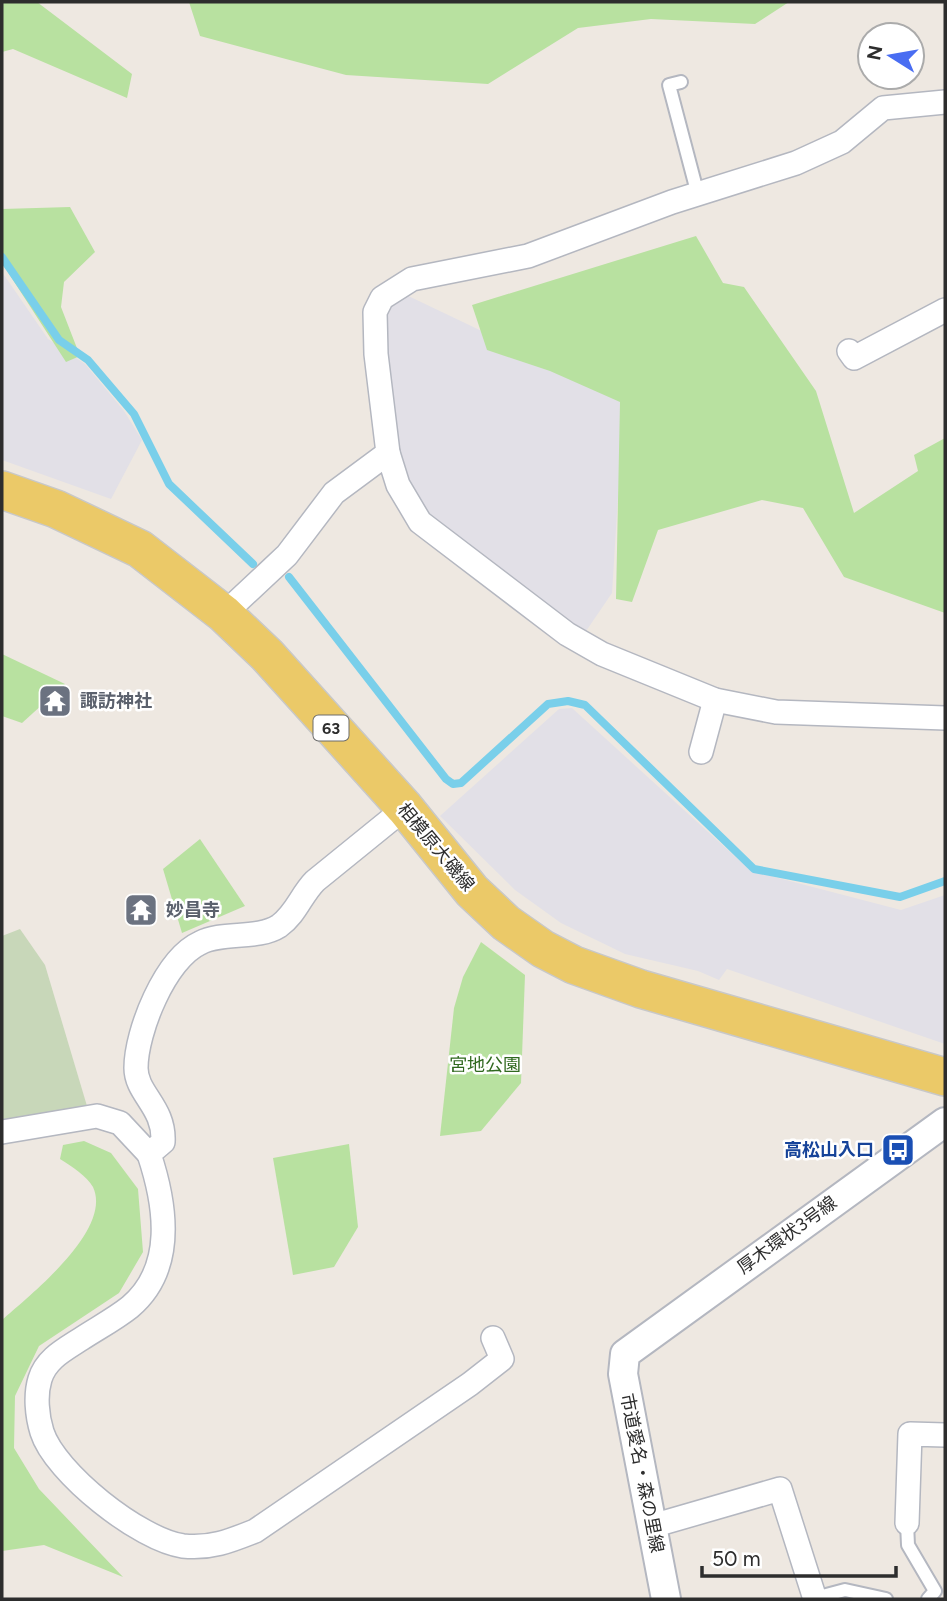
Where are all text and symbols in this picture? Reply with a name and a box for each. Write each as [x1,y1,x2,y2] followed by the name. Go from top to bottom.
[856,21,926,91] north arrow
[862,43,887,62] text: N
[36,682,74,720] temple icon: 諏訪神社
[80,690,152,712] place label: 諏訪神社
[314,716,348,740] road number: 63
[393,799,479,895] street label: 相模原大磯線
[122,891,160,929] temple icon: 妙昌寺
[166,899,220,921] place label: 妙昌寺
[449,1054,521,1076] park label: 宮地公園
[879,1131,917,1169] bus stop icon: 高松山入口
[784,1139,874,1161] place label: 高松山入口
[733,1191,841,1279] street label: 厚木環状3号線
[616,1391,668,1555] street label: 市道愛名・森の里線
[702,1534,896,1578] scale bar
[712,1546,761,1571] text: 50 m

